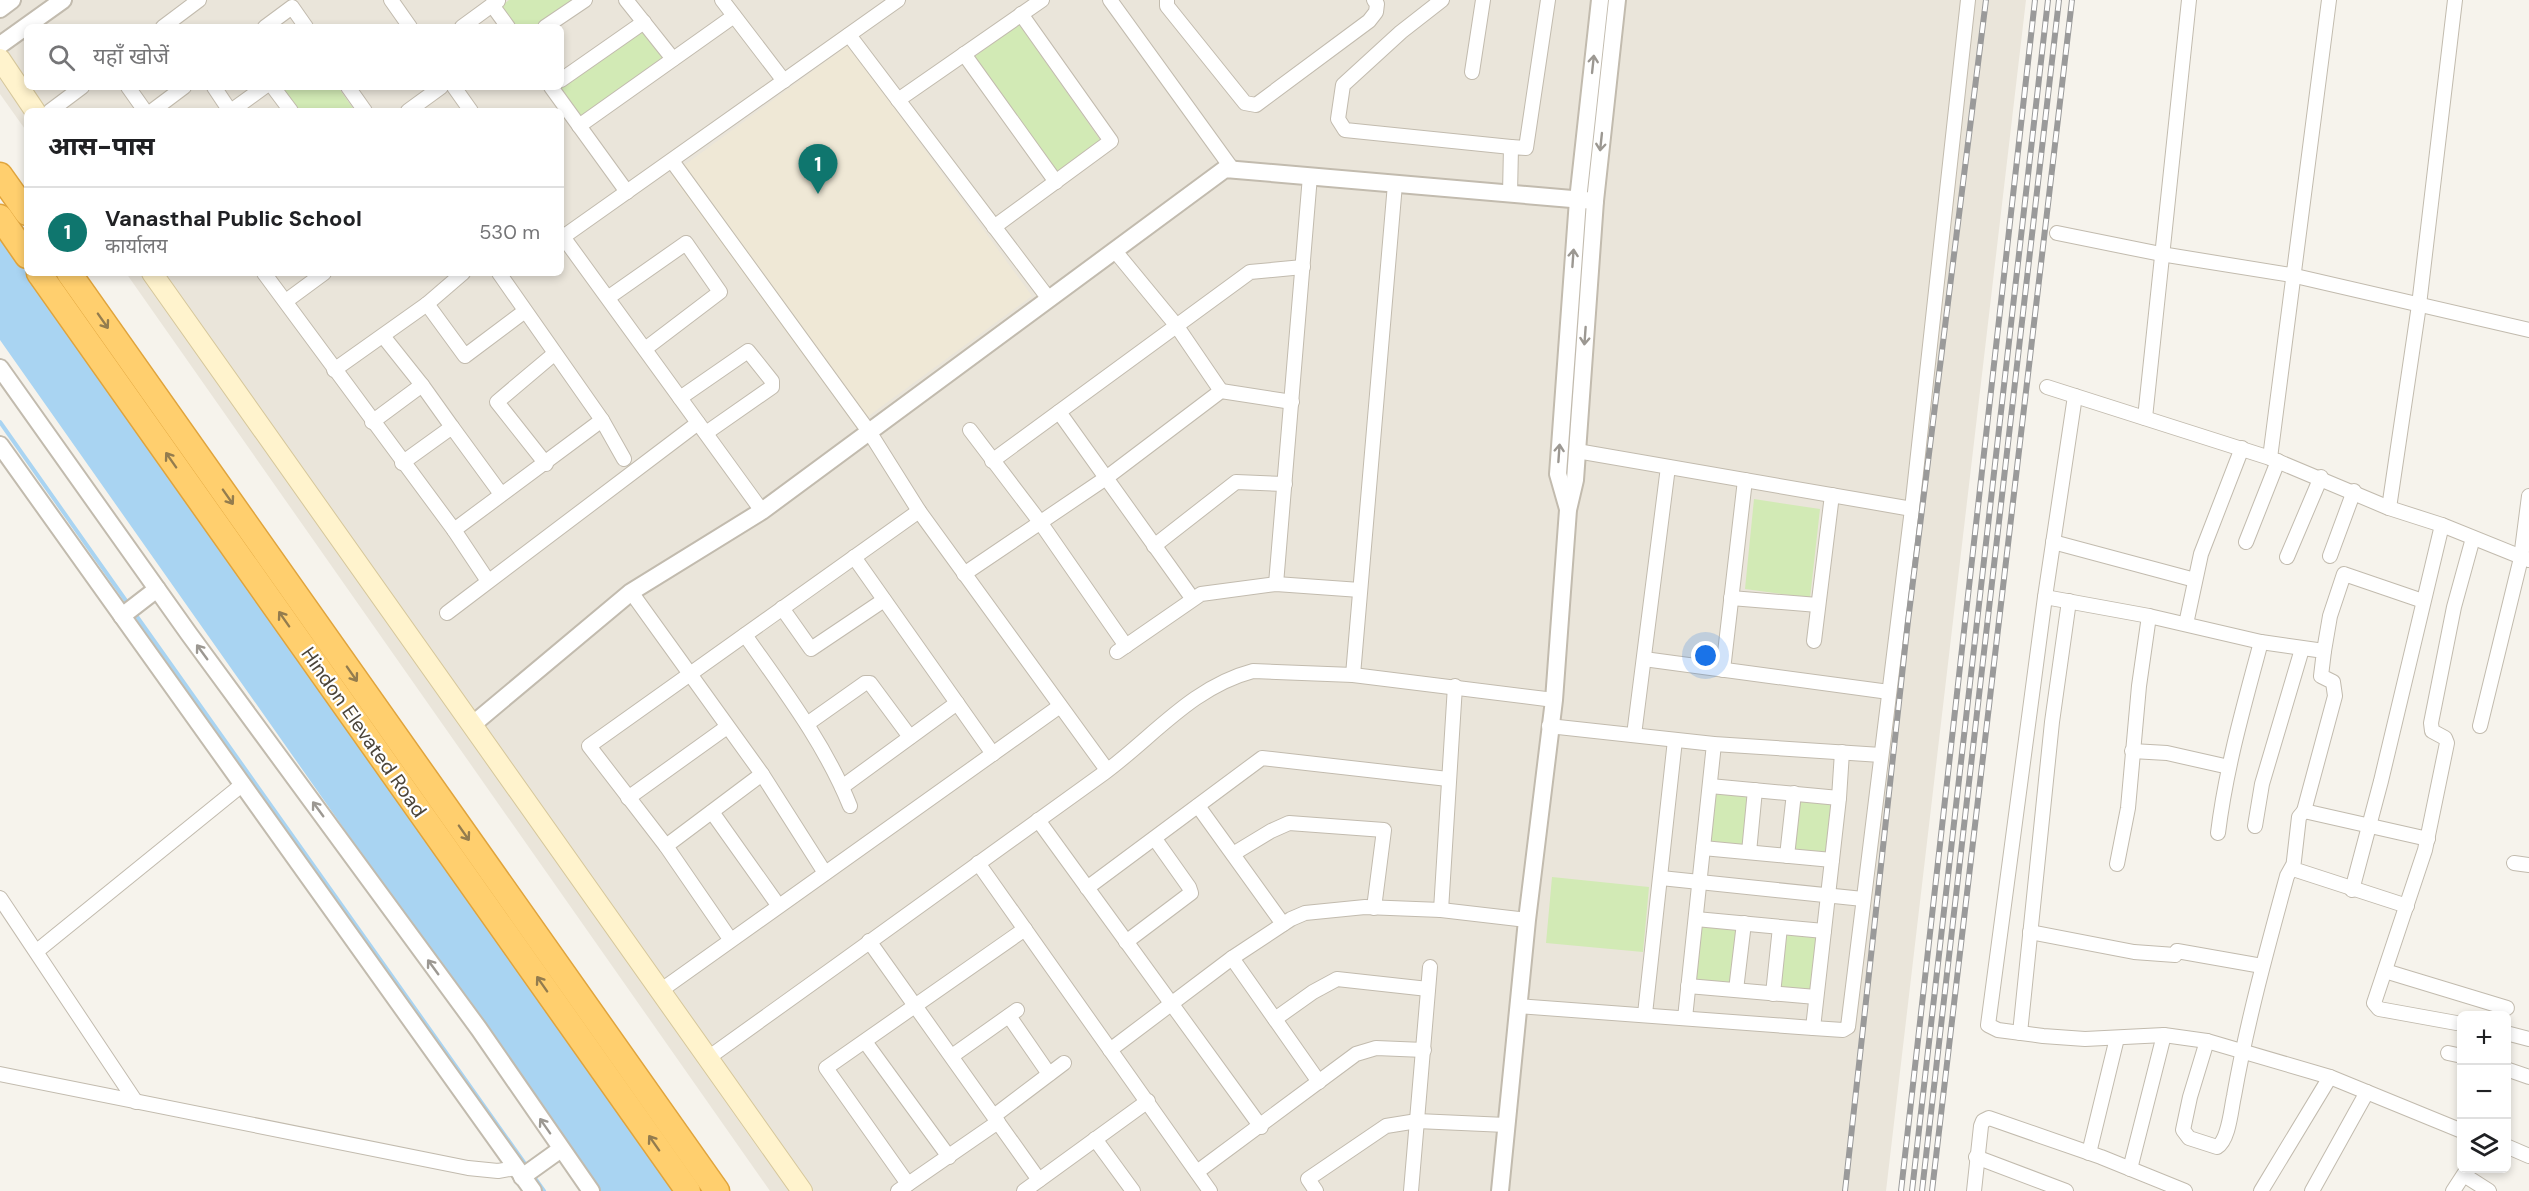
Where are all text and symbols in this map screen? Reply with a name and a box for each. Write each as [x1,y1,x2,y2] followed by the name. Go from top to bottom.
[24,24,564,90] search box
[45,41,78,74] icon: search
[93,42,169,71] text: यहाँ खोजें
[1588,55,1599,75] one-way arrow
[48,129,155,163] text: आस-पास
[1595,131,1606,151] one-way arrow
[798,144,838,194] pin: 1
[105,204,362,233] text: Vanasthal Public School
[64,219,71,245] text: 1
[479,219,540,245] text: 530 m
[105,233,167,259] text: कार्यालय
[1568,249,1579,269] one-way arrow
[97,312,109,328] one-way arrow
[1579,325,1590,345] one-way arrow
[1554,443,1565,463] one-way arrow
[165,452,177,468] one-way arrow
[222,489,234,505] one-way arrow
[278,611,290,627] one-way arrow
[1691,641,1720,670] your location
[295,642,433,822] street label: Hindon Elevated Road
[196,645,209,661] one-way arrow
[346,665,358,681] one-way arrow
[311,802,324,818] one-way arrow
[458,825,470,841] one-way arrow
[427,959,439,975] one-way arrow
[536,976,548,992] one-way arrow
[2457,1011,2511,1173] map controls
[2457,1011,2511,1065] button: +
[2457,1065,2511,1119] button: −
[539,1118,551,1135] one-way arrow
[2457,1119,2511,1173] button: layers
[648,1135,660,1152] one-way arrow

